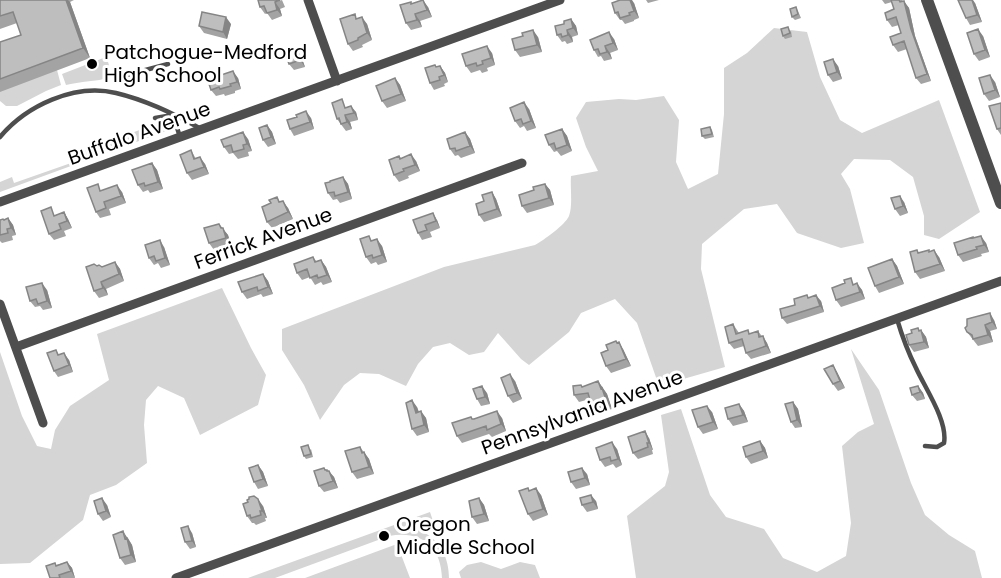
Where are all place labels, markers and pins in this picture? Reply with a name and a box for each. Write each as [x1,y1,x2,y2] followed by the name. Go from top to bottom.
[104,38,307,89] place label: Patchogue-Medford High School
[85,57,99,71] marker: Patchogue-Medford High School
[396,510,535,561] place label: Oregon Middle School
[377,529,391,543] marker: Oregon Middle School

